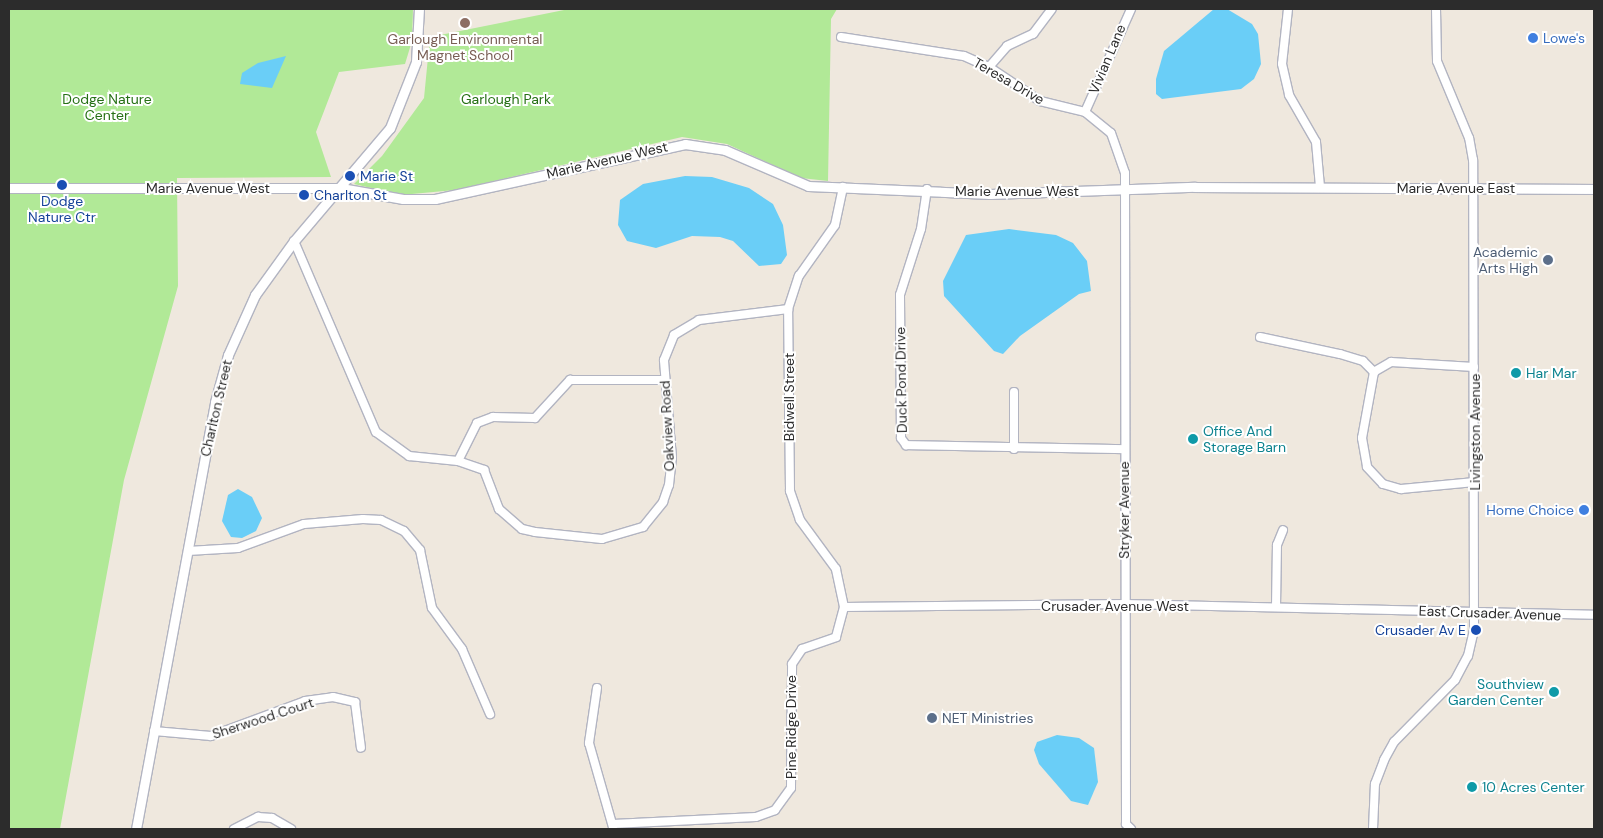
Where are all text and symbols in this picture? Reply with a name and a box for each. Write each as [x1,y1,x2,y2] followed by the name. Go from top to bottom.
[459,17,471,29] marker: Garlough Environmental Magnet School
[1085,22,1129,96] street label: Vivian Lane
[1543,30,1585,46] place label: Lowe's
[388,31,542,64] place label: Garlough Environmental Magnet School
[1527,32,1539,44] marker: Lowe's
[971,54,1047,108] street label: Teresa Drive
[62,91,152,124] park label: Dodge Nature Center
[461,91,551,107] park label: Garlough Park
[545,138,669,182] street label: Marie Avenue West
[360,168,413,184] place label: Marie St
[344,170,356,182] marker: Marie St
[56,179,68,191] marker: Dodge Nature Ctr
[146,180,270,196] street label: Marie Avenue West
[1397,180,1515,196] street label: Marie Avenue East
[955,183,1079,199] street label: Marie Avenue West
[314,187,387,203] place label: Charlton St
[298,189,310,201] marker: Charlton St
[28,193,96,226] place label: Dodge Nature Ctr
[1473,244,1538,276] place label: Academic Arts High
[1542,254,1554,266] marker: Academic Arts High
[892,327,910,433] street label: Duck Pond Drive
[781,353,797,441] street label: Bidwell Street
[197,358,235,458] street label: Charlton Street
[1526,365,1577,381] place label: Har Mar
[1510,367,1522,379] marker: Har Mar
[1467,374,1483,490] street label: Livingston Avenue
[656,380,678,472] street label: Oakview Road
[1203,423,1286,456] place label: Office And Storage Barn
[1187,433,1199,445] marker: Office And Storage Barn
[1116,461,1132,559] street label: Stryker Avenue
[1486,502,1574,518] place label: Home Choice
[1578,504,1590,516] marker: Home Choice
[1041,598,1189,614] street label: Crusader Avenue West
[1418,602,1562,624] street label: East Crusader Avenue
[1375,622,1466,638] place label: Crusader Av E
[1470,624,1482,636] marker: Crusader Av E
[783,675,799,779] street label: Pine Ridge Drive
[1448,676,1544,709] place label: Southview Garden Center
[1548,686,1560,698] marker: Southview Garden Center
[210,694,316,742] street label: Sherwood Court
[942,710,1033,726] place label: NET Ministries
[926,712,938,724] marker: NET Ministries
[1482,779,1585,795] place label: 10 Acres Center
[1466,781,1478,793] marker: 10 Acres Center

